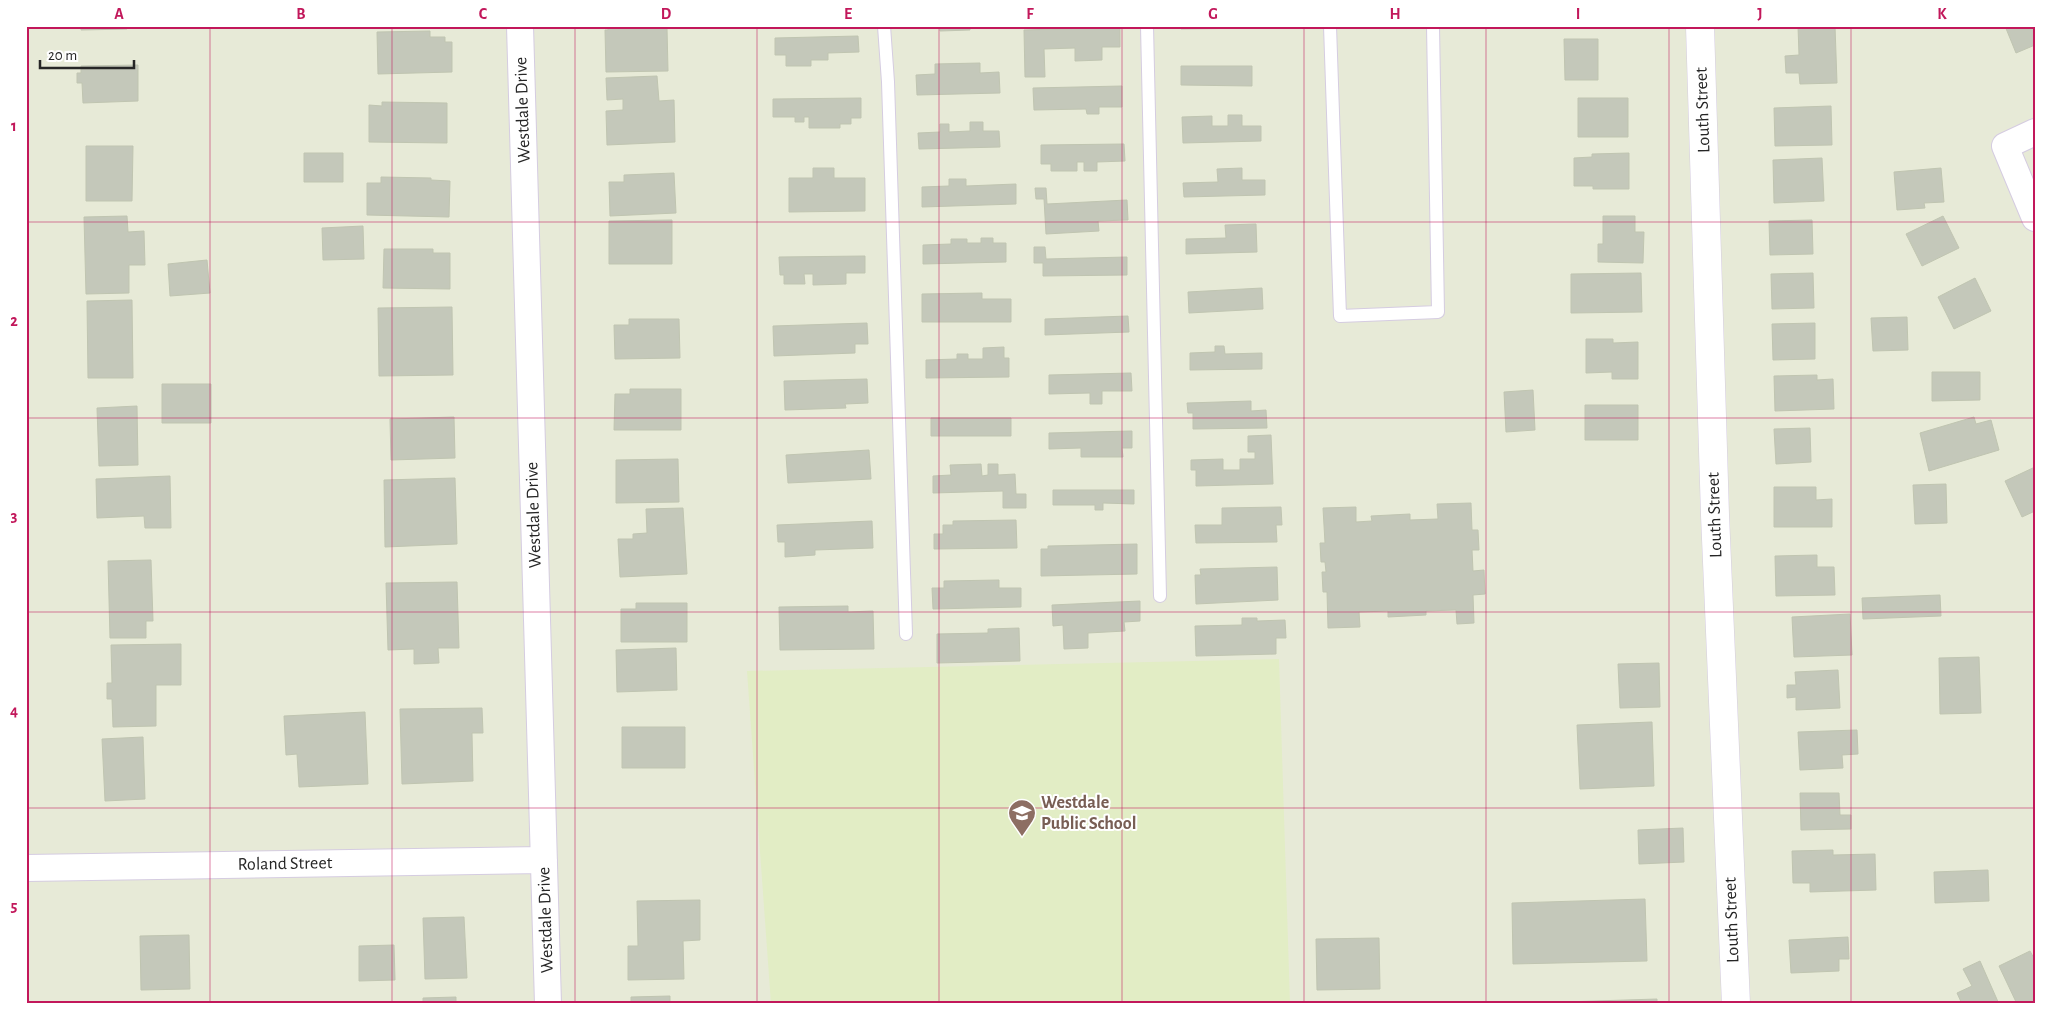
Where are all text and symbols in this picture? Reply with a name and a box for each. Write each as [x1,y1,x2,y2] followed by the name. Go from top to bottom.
[114,6,124,22] text: A
[296,6,306,22] text: B
[479,6,488,22] text: C
[661,6,672,22] text: D
[844,6,852,22] text: E
[1026,6,1034,22] text: F
[1208,6,1218,22] text: G
[1389,6,1401,22] text: H
[1576,6,1580,22] text: I
[1757,6,1763,22] text: J
[1937,6,1947,22] text: K
[40,38,134,70] scale bar
[48,48,77,63] text: 20 m
[512,56,534,164] street label: Westdale Drive
[1693,67,1713,153] street label: Louth Street
[11,118,17,134] text: 1
[10,313,18,329] text: 2
[523,461,545,569] street label: Westdale Drive
[1705,472,1725,558] street label: Louth Street
[11,508,18,524] text: 3
[10,703,18,719] text: 4
[1041,794,1136,833] place label: Westdale Public School
[1007,798,1037,837] school or university icon: Westdale Public School
[237,854,333,874] street label: Roland Street
[535,866,557,974] street label: Westdale Drive
[1722,877,1742,963] street label: Louth Street
[11,898,18,914] text: 5

